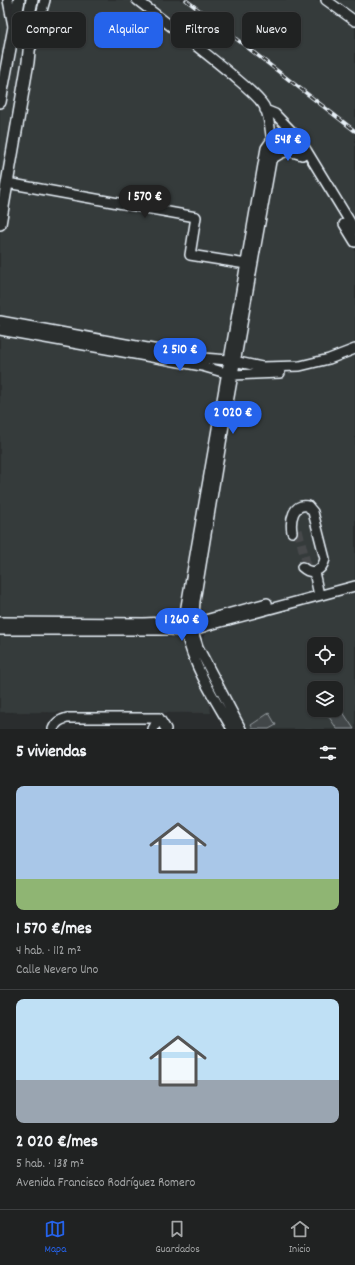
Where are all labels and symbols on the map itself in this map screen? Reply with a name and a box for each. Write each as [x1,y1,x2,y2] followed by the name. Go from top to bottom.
[260,128,316,162] pin: 548 €
[108,185,182,219] pin: 1 570 €
[143,338,217,372] pin: 2 510 €
[196,401,270,435] pin: 2 020 €
[145,608,219,642] pin: 1 260 €

